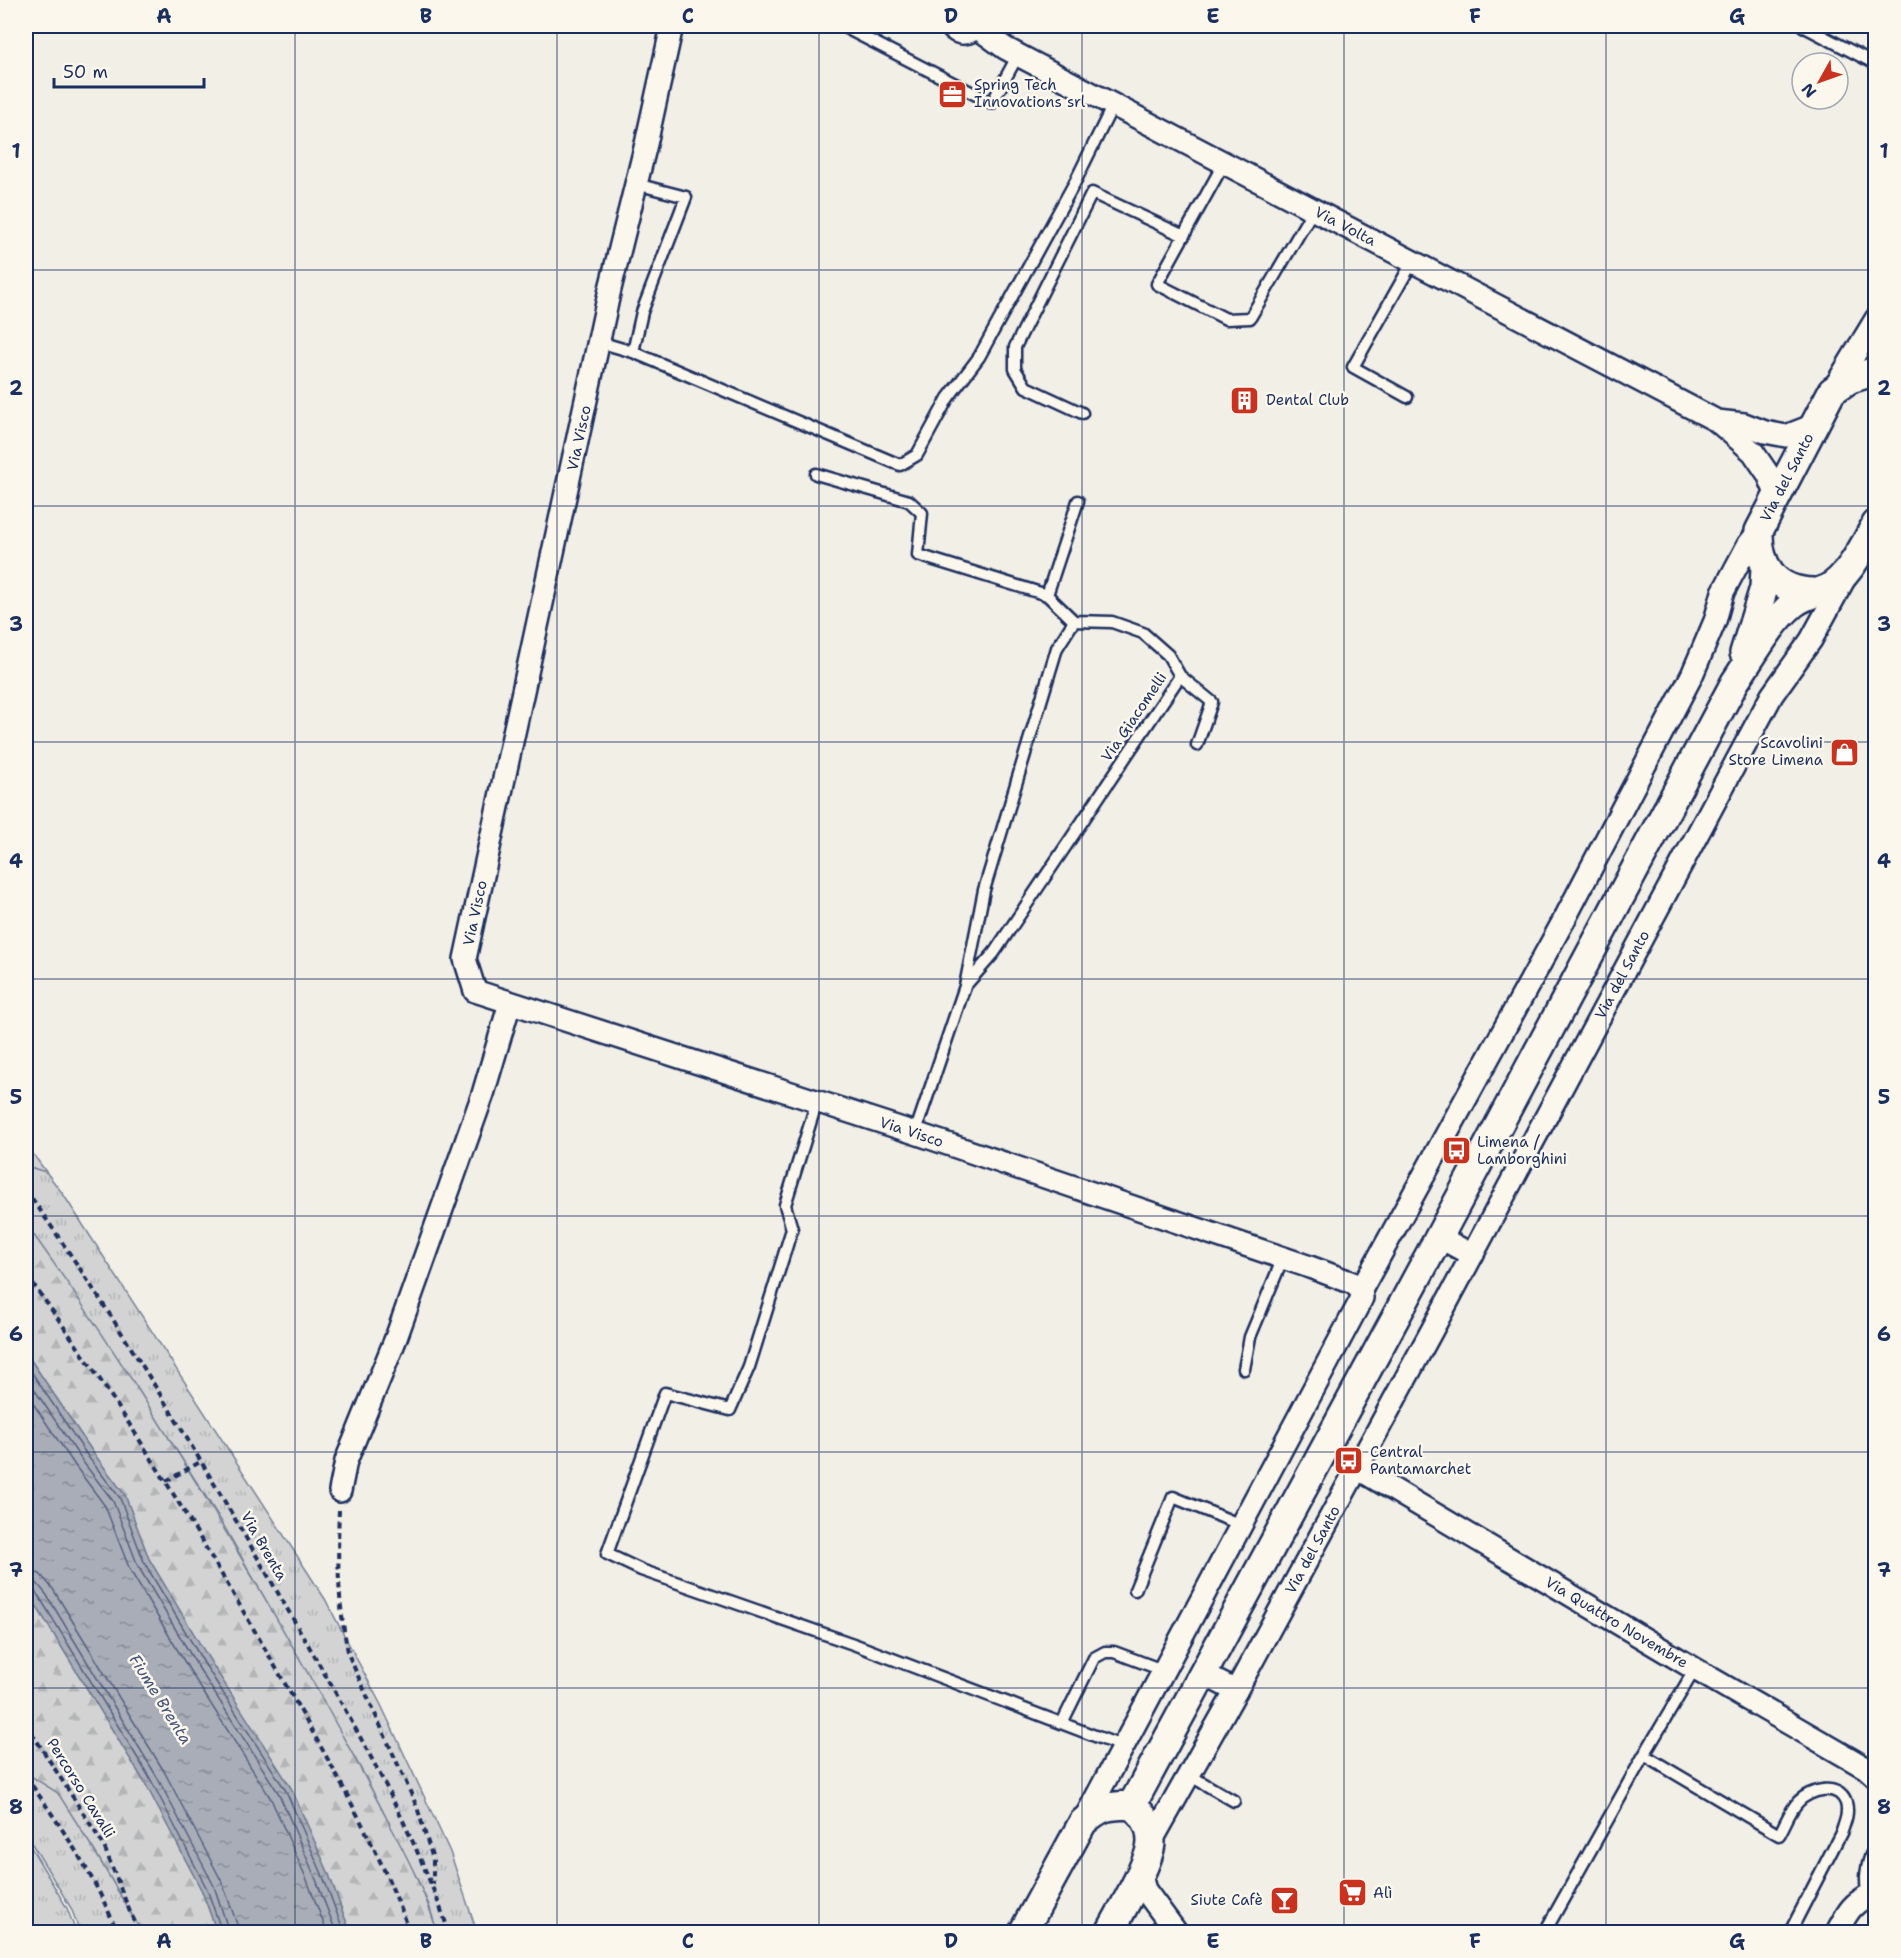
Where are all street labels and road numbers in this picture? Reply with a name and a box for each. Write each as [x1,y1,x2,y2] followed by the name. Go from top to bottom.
[1311,202,1380,251] street label: Via Volta
[562,404,596,472] street label: Via Visco
[1755,429,1818,525] street label: Via del Santo
[1097,668,1171,766] street label: Via Giacomelli
[458,879,492,947] street label: Via Visco
[1590,927,1654,1023] street label: Via del Santo
[877,1112,946,1152] street label: Via Visco
[1281,1502,1345,1598] street label: Via del Santo
[236,1508,292,1585] street label: Via Brenta
[1541,1572,1692,1673] street label: Via Quattro Novembre
[42,1734,120,1842] street label: Percorso Cavalli

